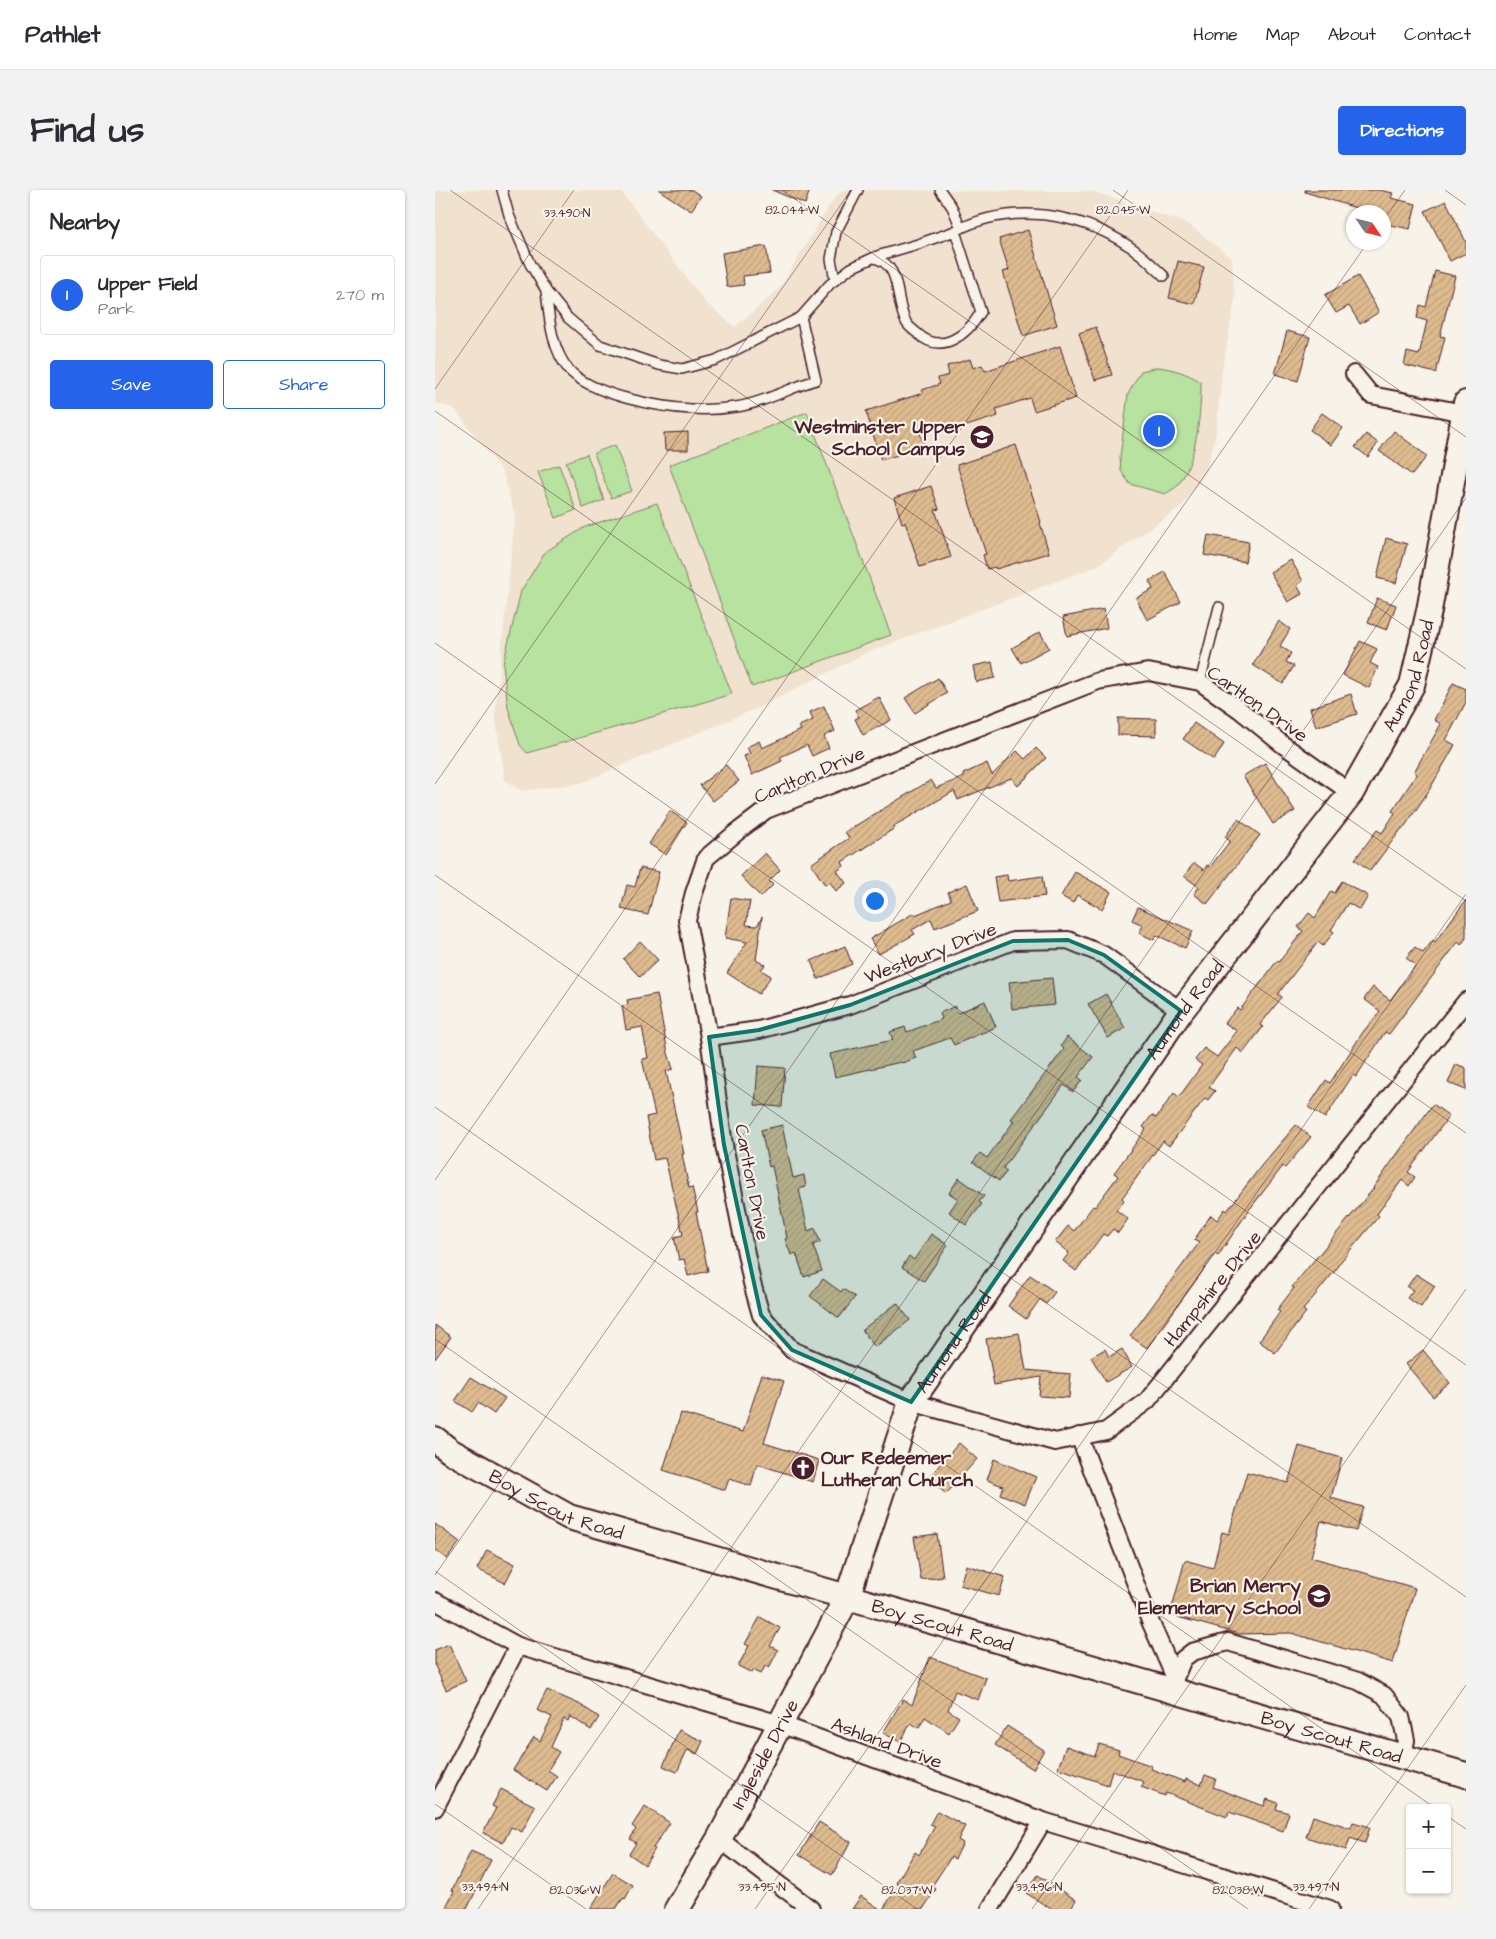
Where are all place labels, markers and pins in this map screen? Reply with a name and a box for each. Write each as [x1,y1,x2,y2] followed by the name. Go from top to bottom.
[1143,412,1175,450] pin: 1
[793,414,966,463] place label: Westminster Upper School Campus
[969,424,995,450] school or university icon: Westminster Upper School Campus
[821,1445,973,1494] place label: Our Redeemer Lutheran Church
[790,1455,816,1481] church icon: Our Redeemer Lutheran Church
[1138,1573,1302,1623] place label: Brian Merry Elementary School
[1306,1583,1332,1609] school or university icon: Brian Merry Elementary School

